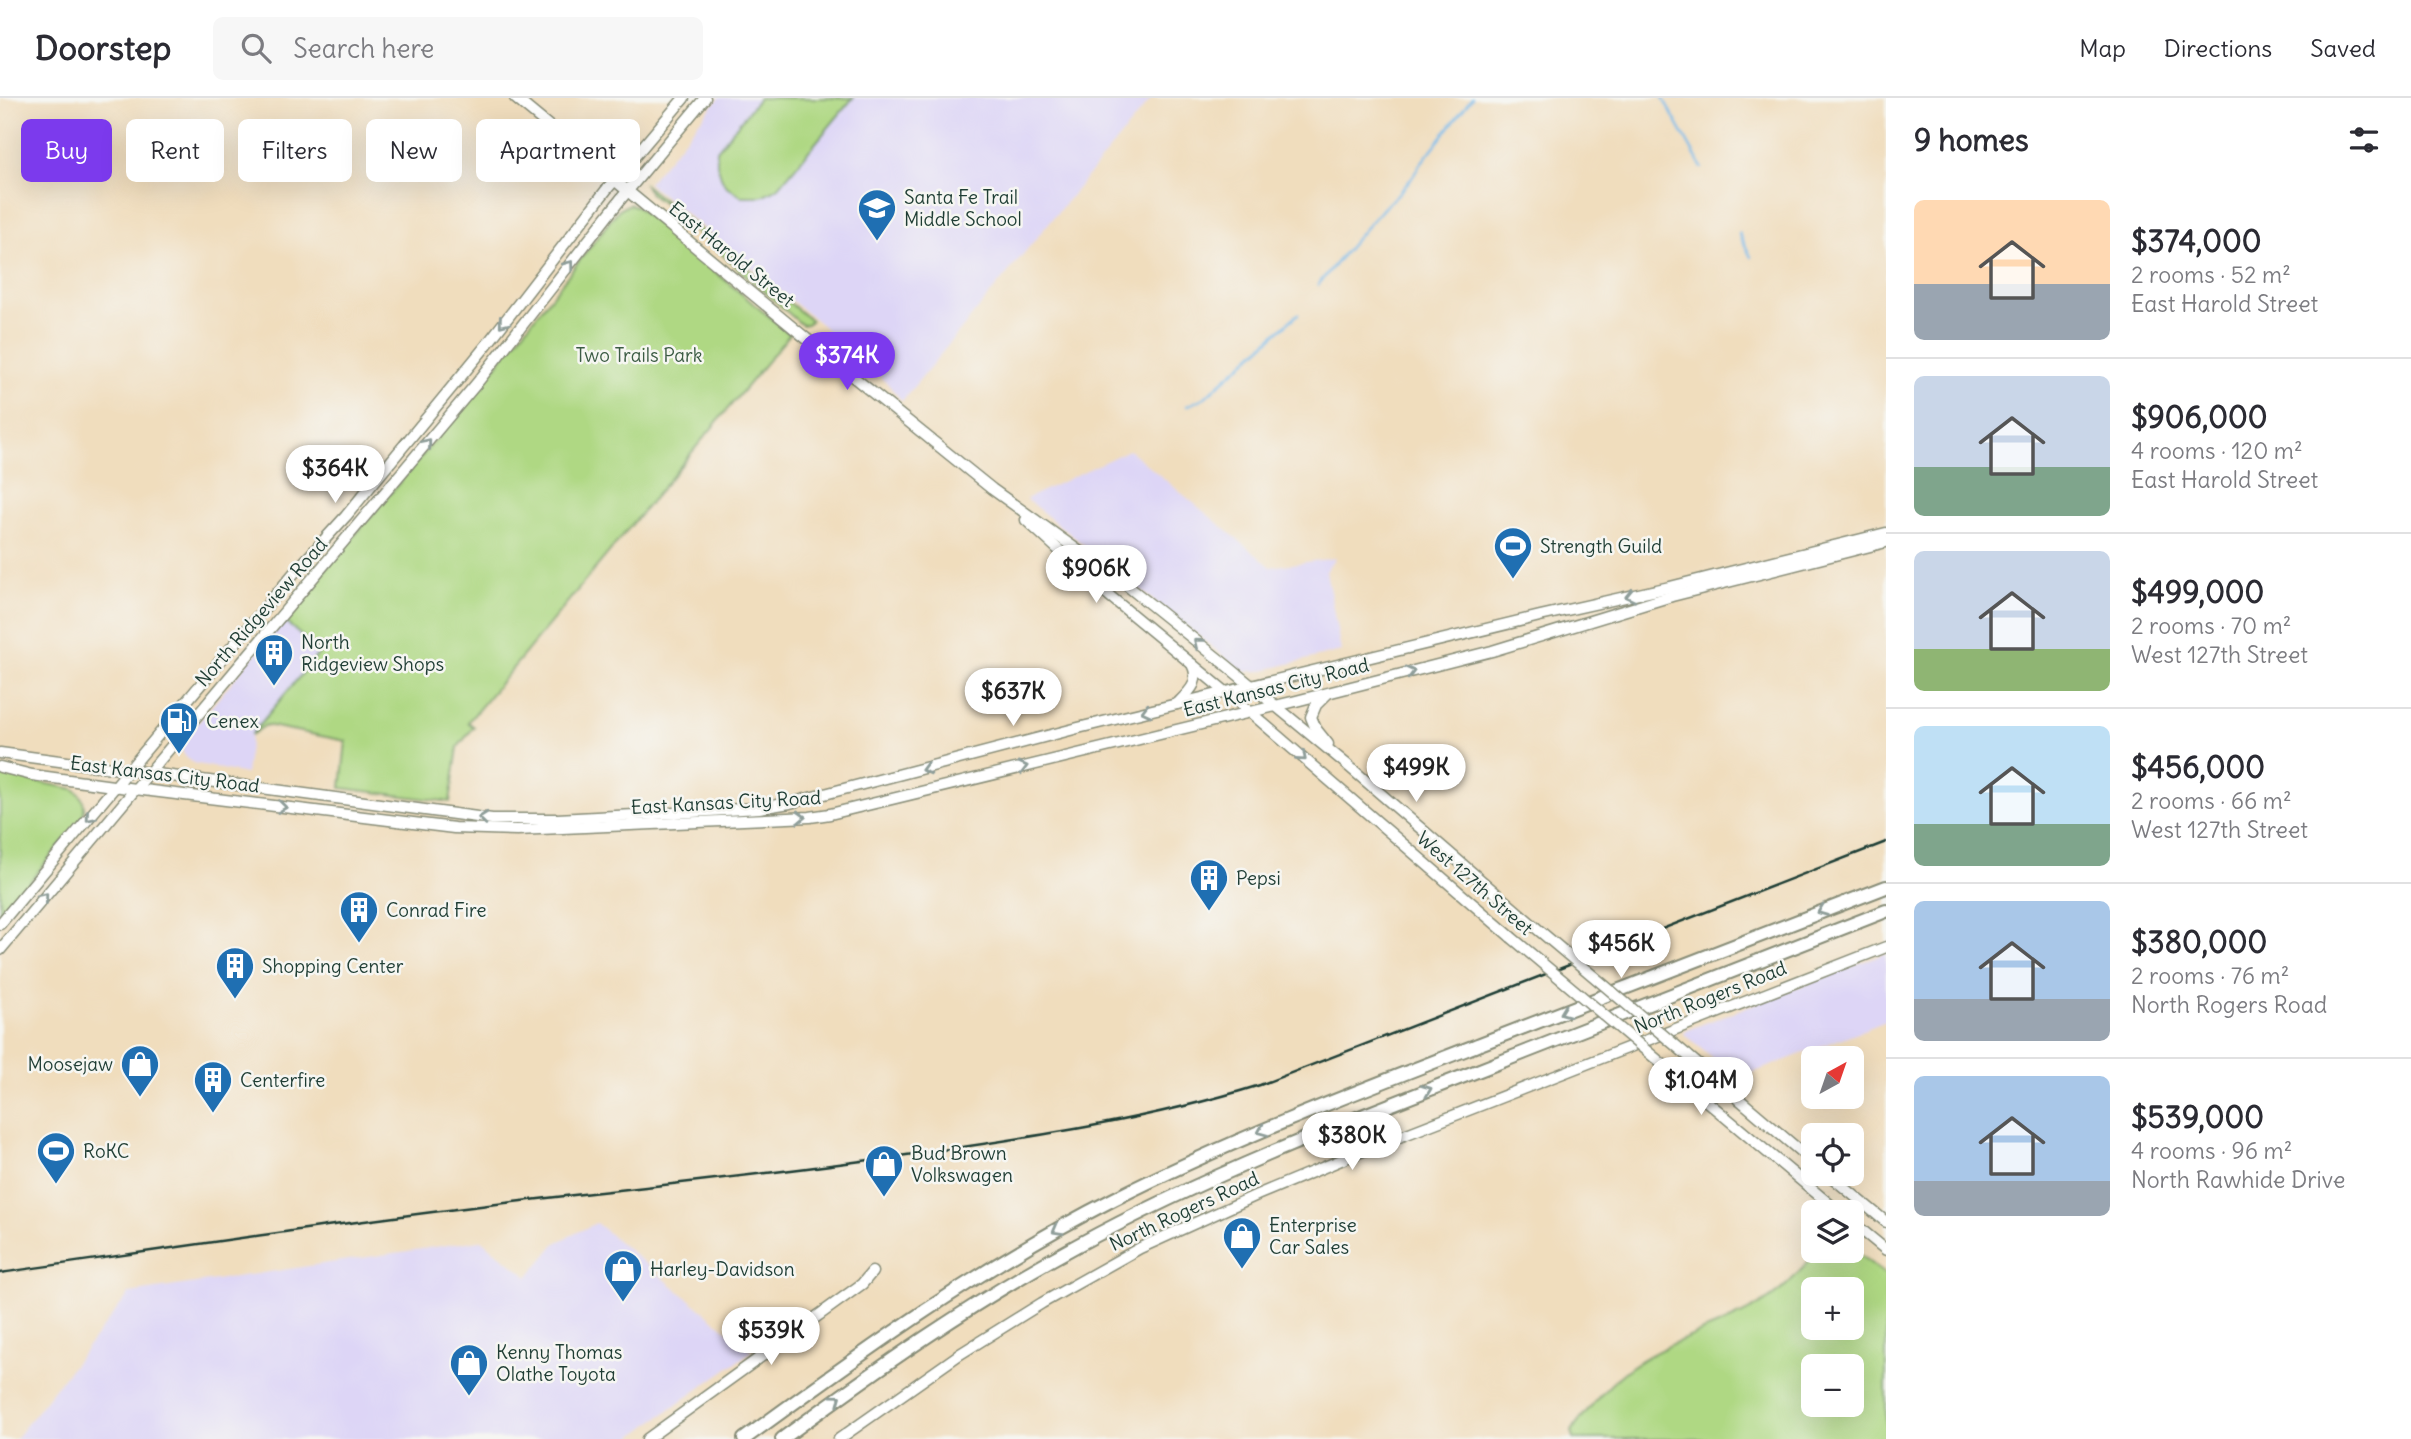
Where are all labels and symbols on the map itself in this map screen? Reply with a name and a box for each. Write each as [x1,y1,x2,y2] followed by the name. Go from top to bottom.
[904,185,1022,231] place label: Santa Fe Trail Middle School
[856,187,898,242] school or university icon: Santa Fe Trail Middle School
[664,196,800,312] street label: East Harold Street
[561,260,573,273] one-way arrow
[499,316,512,328] one-way arrow
[798,332,896,392] pin: $374K
[576,343,703,367] park label: Two Trails Park
[419,438,432,450] one-way arrow
[286,446,384,505] pin: $364K
[1492,525,1534,580] sports icon: Strength Guild
[190,533,332,691] street label: North Ridgeview Road
[1540,534,1662,558] place label: Strength Guild
[1047,546,1145,605] pin: $906K
[1624,588,1636,603] one-way arrow
[301,630,444,676] place label: North Ridgeview Shops
[253,632,295,687] building icon: North Ridgeview Shops
[1193,639,1206,651] one-way arrow
[1181,652,1371,722] street label: East Kansas City Road
[1404,666,1416,680] one-way arrow
[964,668,1062,728] pin: $637K
[158,700,200,755] fuel station icon: Cenex
[1140,703,1152,717] one-way arrow
[206,709,259,733] place label: Cenex
[1367,744,1465,804] pin: $499K
[1294,749,1307,761] one-way arrow
[69,750,261,798] street label: East Kansas City Road
[920,761,932,775] one-way arrow
[1017,761,1029,775] one-way arrow
[630,785,822,819] street label: East Kansas City Road
[276,799,287,814] one-way arrow
[86,809,98,822] one-way arrow
[796,809,807,824] one-way arrow
[477,811,489,826] one-way arrow
[1412,826,1538,940] street label: West 127th Street
[1188,857,1230,912] building icon: Pepsi
[1236,866,1281,890] place label: Pepsi
[338,889,380,944] building icon: Conrad Fire
[35,893,48,905] one-way arrow
[386,898,486,922] place label: Conrad Fire
[1817,903,1829,917] one-way arrow
[1572,920,1670,980] pin: $456K
[214,945,256,1000] building icon: Shopping Center
[262,954,404,978] place label: Shopping Center
[1630,955,1790,1039] street label: North Rogers Road
[1559,1003,1571,1017] one-way arrow
[119,1043,161,1098] shop icon: Moosejaw
[1801,1046,1864,1110] north arrow
[27,1052,113,1076] place label: Moosejaw
[1644,1058,1758,1117] pin: $1.04M
[192,1059,234,1114] building icon: Centerfire
[240,1068,325,1092] place label: Centerfire
[1421,1084,1433,1098] one-way arrow
[1303,1112,1401,1172] pin: $380K
[1257,1122,1269,1136] one-way arrow
[35,1130,77,1185] sports icon: RoKC
[83,1139,129,1163] place label: RoKC
[911,1141,1013,1187] place label: Bud Brown Volkswagen
[863,1143,905,1198] shop icon: Bud Brown Volkswagen
[1105,1166,1263,1256] street label: North Rogers Road
[1269,1213,1357,1259] place label: Enterprise Car Sales
[1221,1215,1263,1270] shop icon: Enterprise Car Sales
[1052,1222,1065,1235] one-way arrow
[602,1248,644,1303] shop icon: Harley-Davidson
[650,1257,795,1281] place label: Harley-Davidson
[722,1308,820,1367] pin: $539K
[496,1340,622,1386] place label: Kenny Thomas Olathe Toyota
[448,1342,490,1397] shop icon: Kenny Thomas Olathe Toyota
[829,1394,842,1407] one-way arrow

